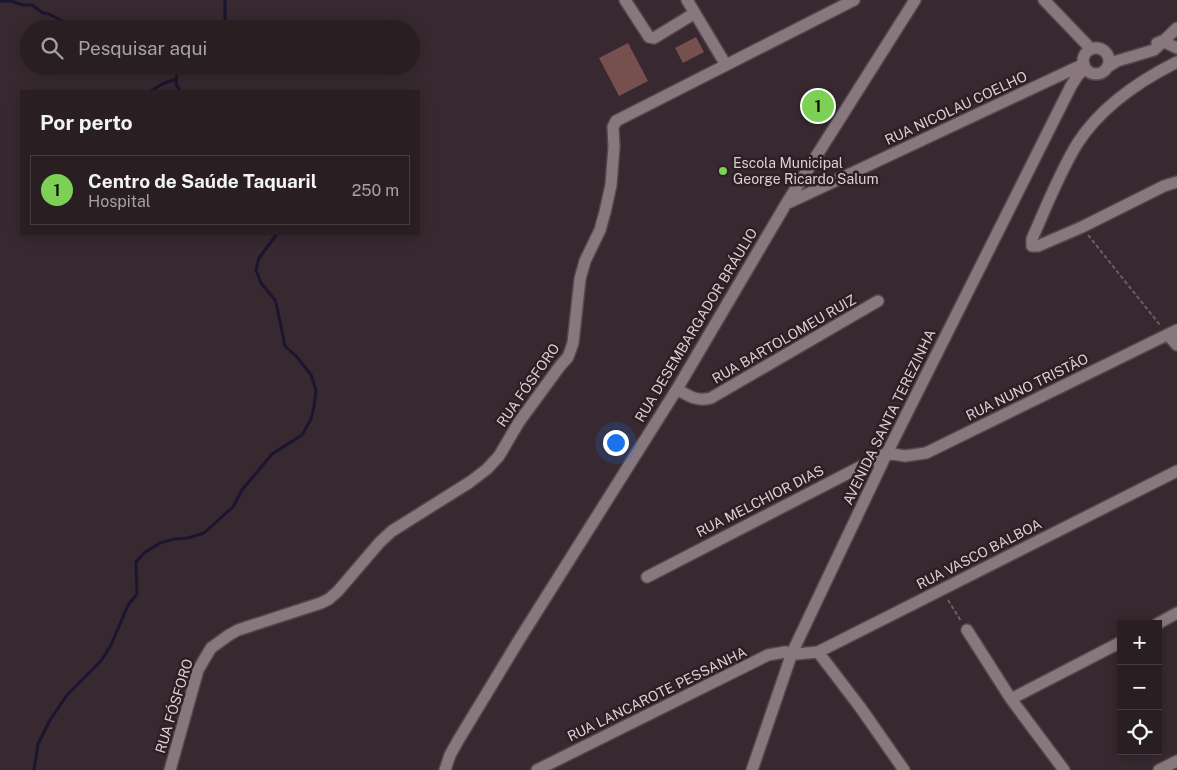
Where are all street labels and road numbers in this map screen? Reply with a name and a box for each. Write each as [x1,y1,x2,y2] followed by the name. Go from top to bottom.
[882,68,1030,148] street label: RUA NICOLAU COELHO
[631,225,760,425] street label: RUA DESEMBARGADOR BRÁULIO
[709,291,859,387] street label: RUA BARTOLOMEU RUIZ
[839,327,939,507] street label: AVENIDA SANTA TEREZINHA
[492,339,563,430] street label: RUA FÓSFORO
[963,350,1091,424] street label: RUA NUNO TRISTÃO
[694,462,826,540] street label: RUA MELCHIOR DIAS
[914,516,1044,592] street label: RUA VASCO BALBOA
[565,643,749,745] street label: RUA LANCAROTE PESSANHA
[150,656,196,755] street label: RUA FÓSFORO

